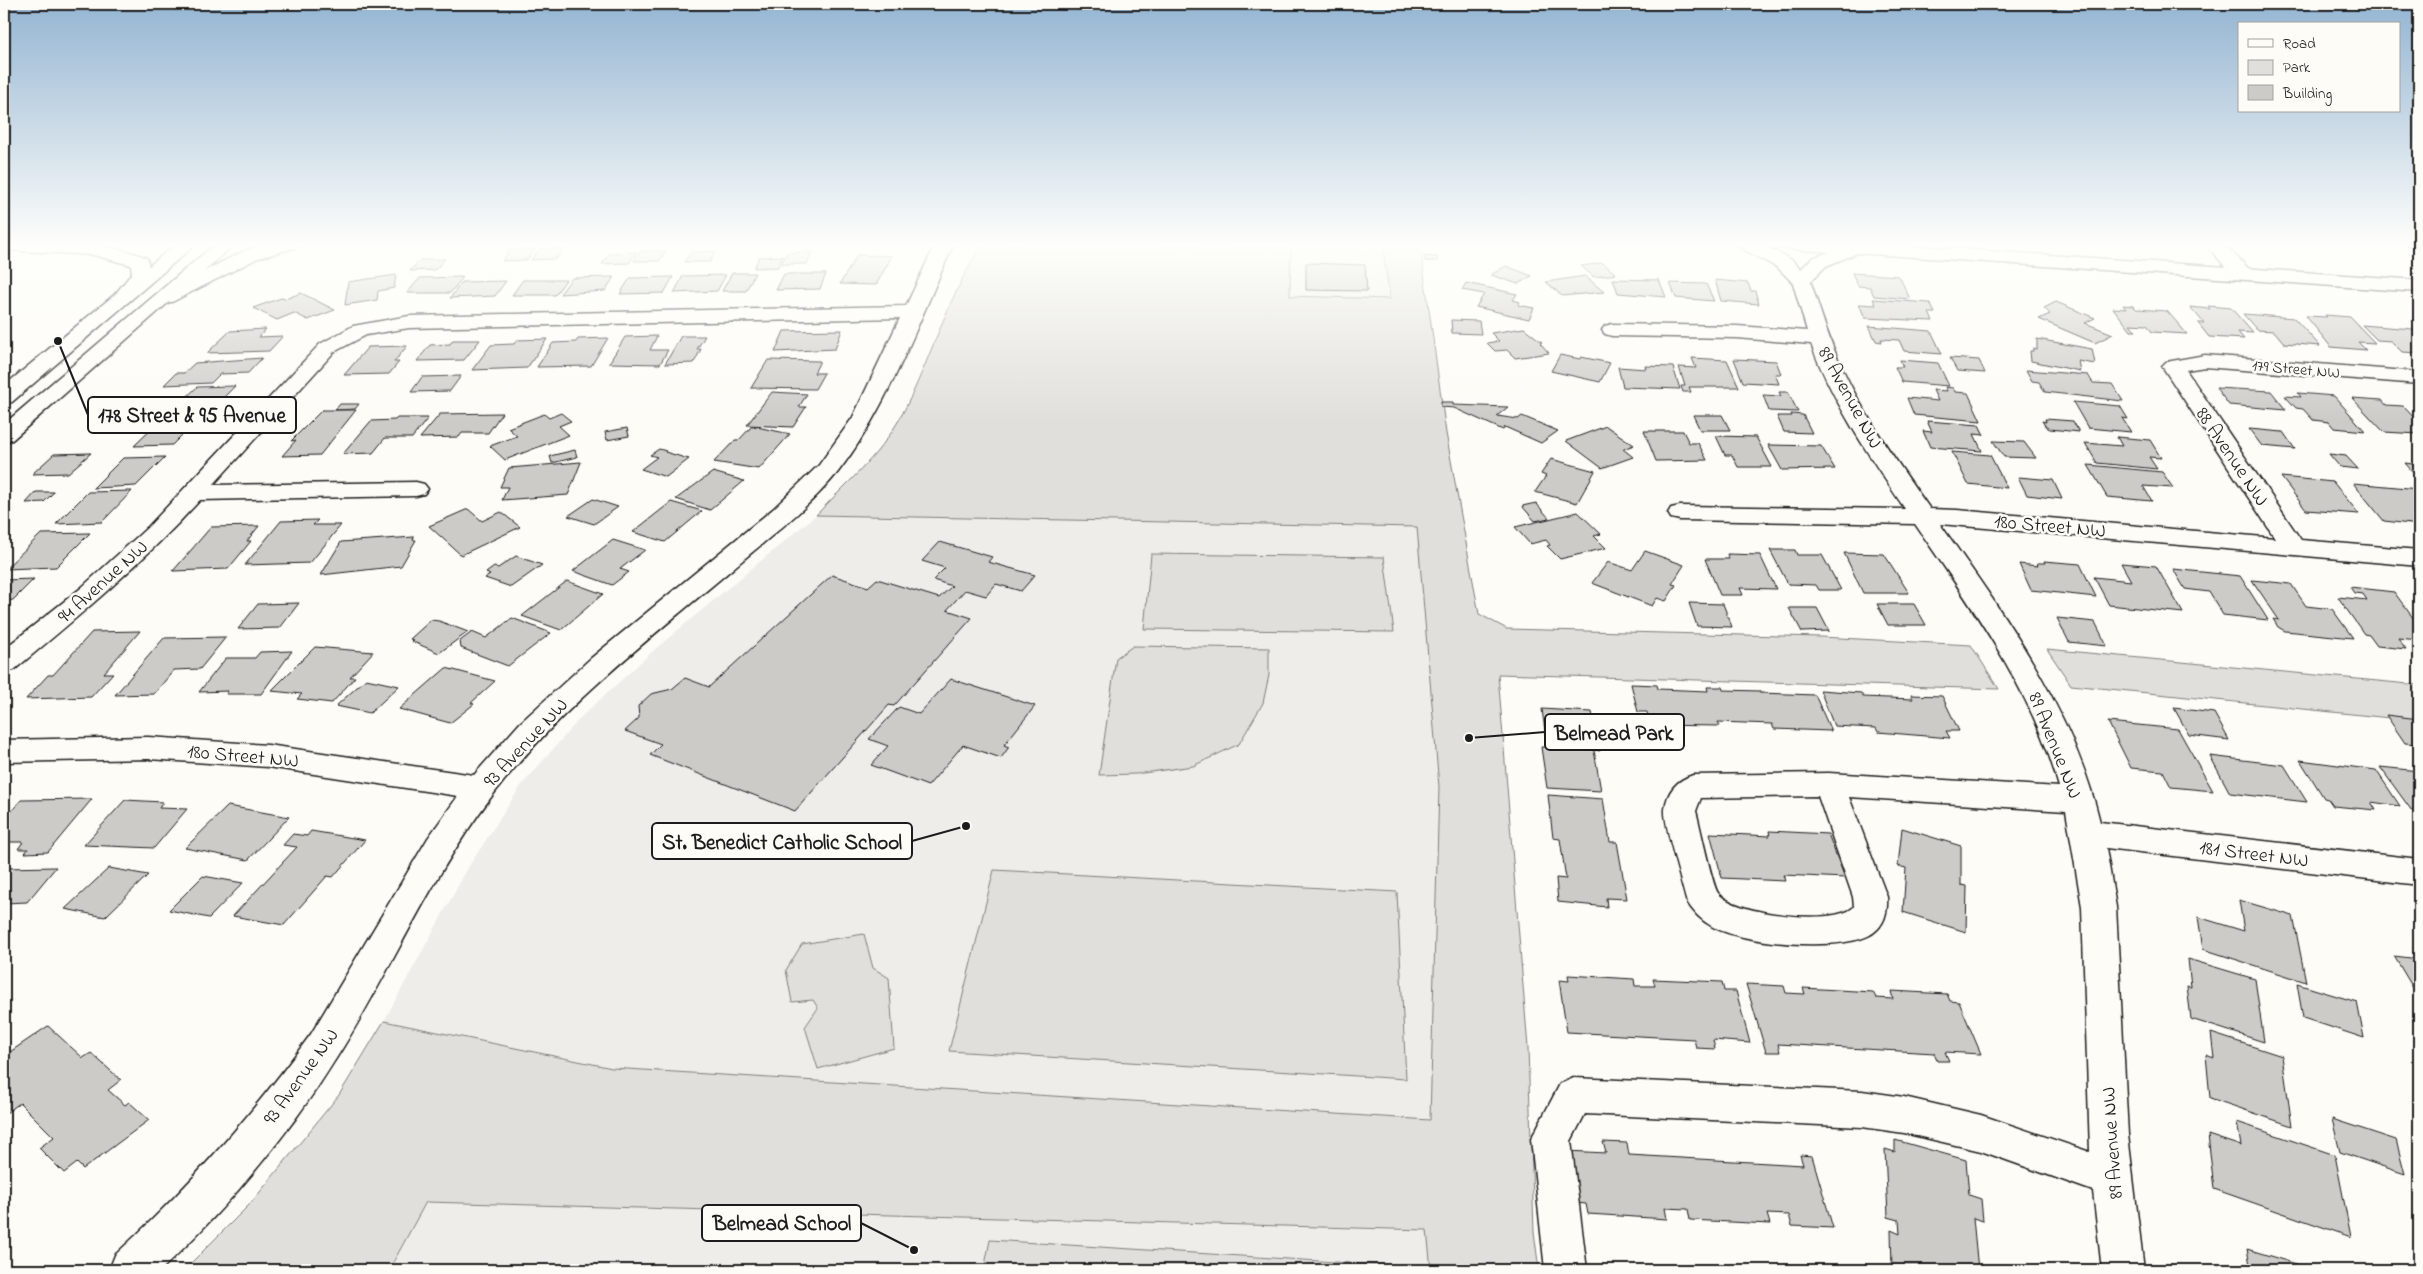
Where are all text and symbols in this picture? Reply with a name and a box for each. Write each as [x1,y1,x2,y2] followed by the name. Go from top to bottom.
[2238,22,2400,112] legend
[2283,33,2316,55] text: Road
[2283,57,2311,79] text: Park
[2282,83,2332,106] text: Building
[1809,342,1889,454] street label: 89 Avenue NW
[2251,354,2341,386] street label: 179 Street NW
[88,397,296,433] callout: 178 Street & 95 Avenue
[98,402,287,432] text: 178 Street & 95 Avenue
[2187,402,2275,513] street label: 88 Avenue NW
[1993,508,2107,547] street label: 180 Street NW
[52,534,155,631] street label: 94 Avenue NW
[2019,688,2088,803] street label: 89 Avenue NW
[478,692,576,795] street label: 93 Avenue NW
[1545,714,1684,750] callout: Belmead Park
[1553,720,1674,750] text: Belmead Park
[186,738,300,777] street label: 180 Street NW
[652,823,912,859] callout: St. Benedict Catholic School
[662,829,903,859] text: St. Benedict Catholic School
[2198,834,2310,877] street label: 181 Street NW
[257,1023,347,1132] street label: 93 Avenue NW
[2095,1086,2132,1200] street label: 89 Avenue NW
[702,1205,861,1241] callout: Belmead School
[712,1210,852,1240] text: Belmead School

